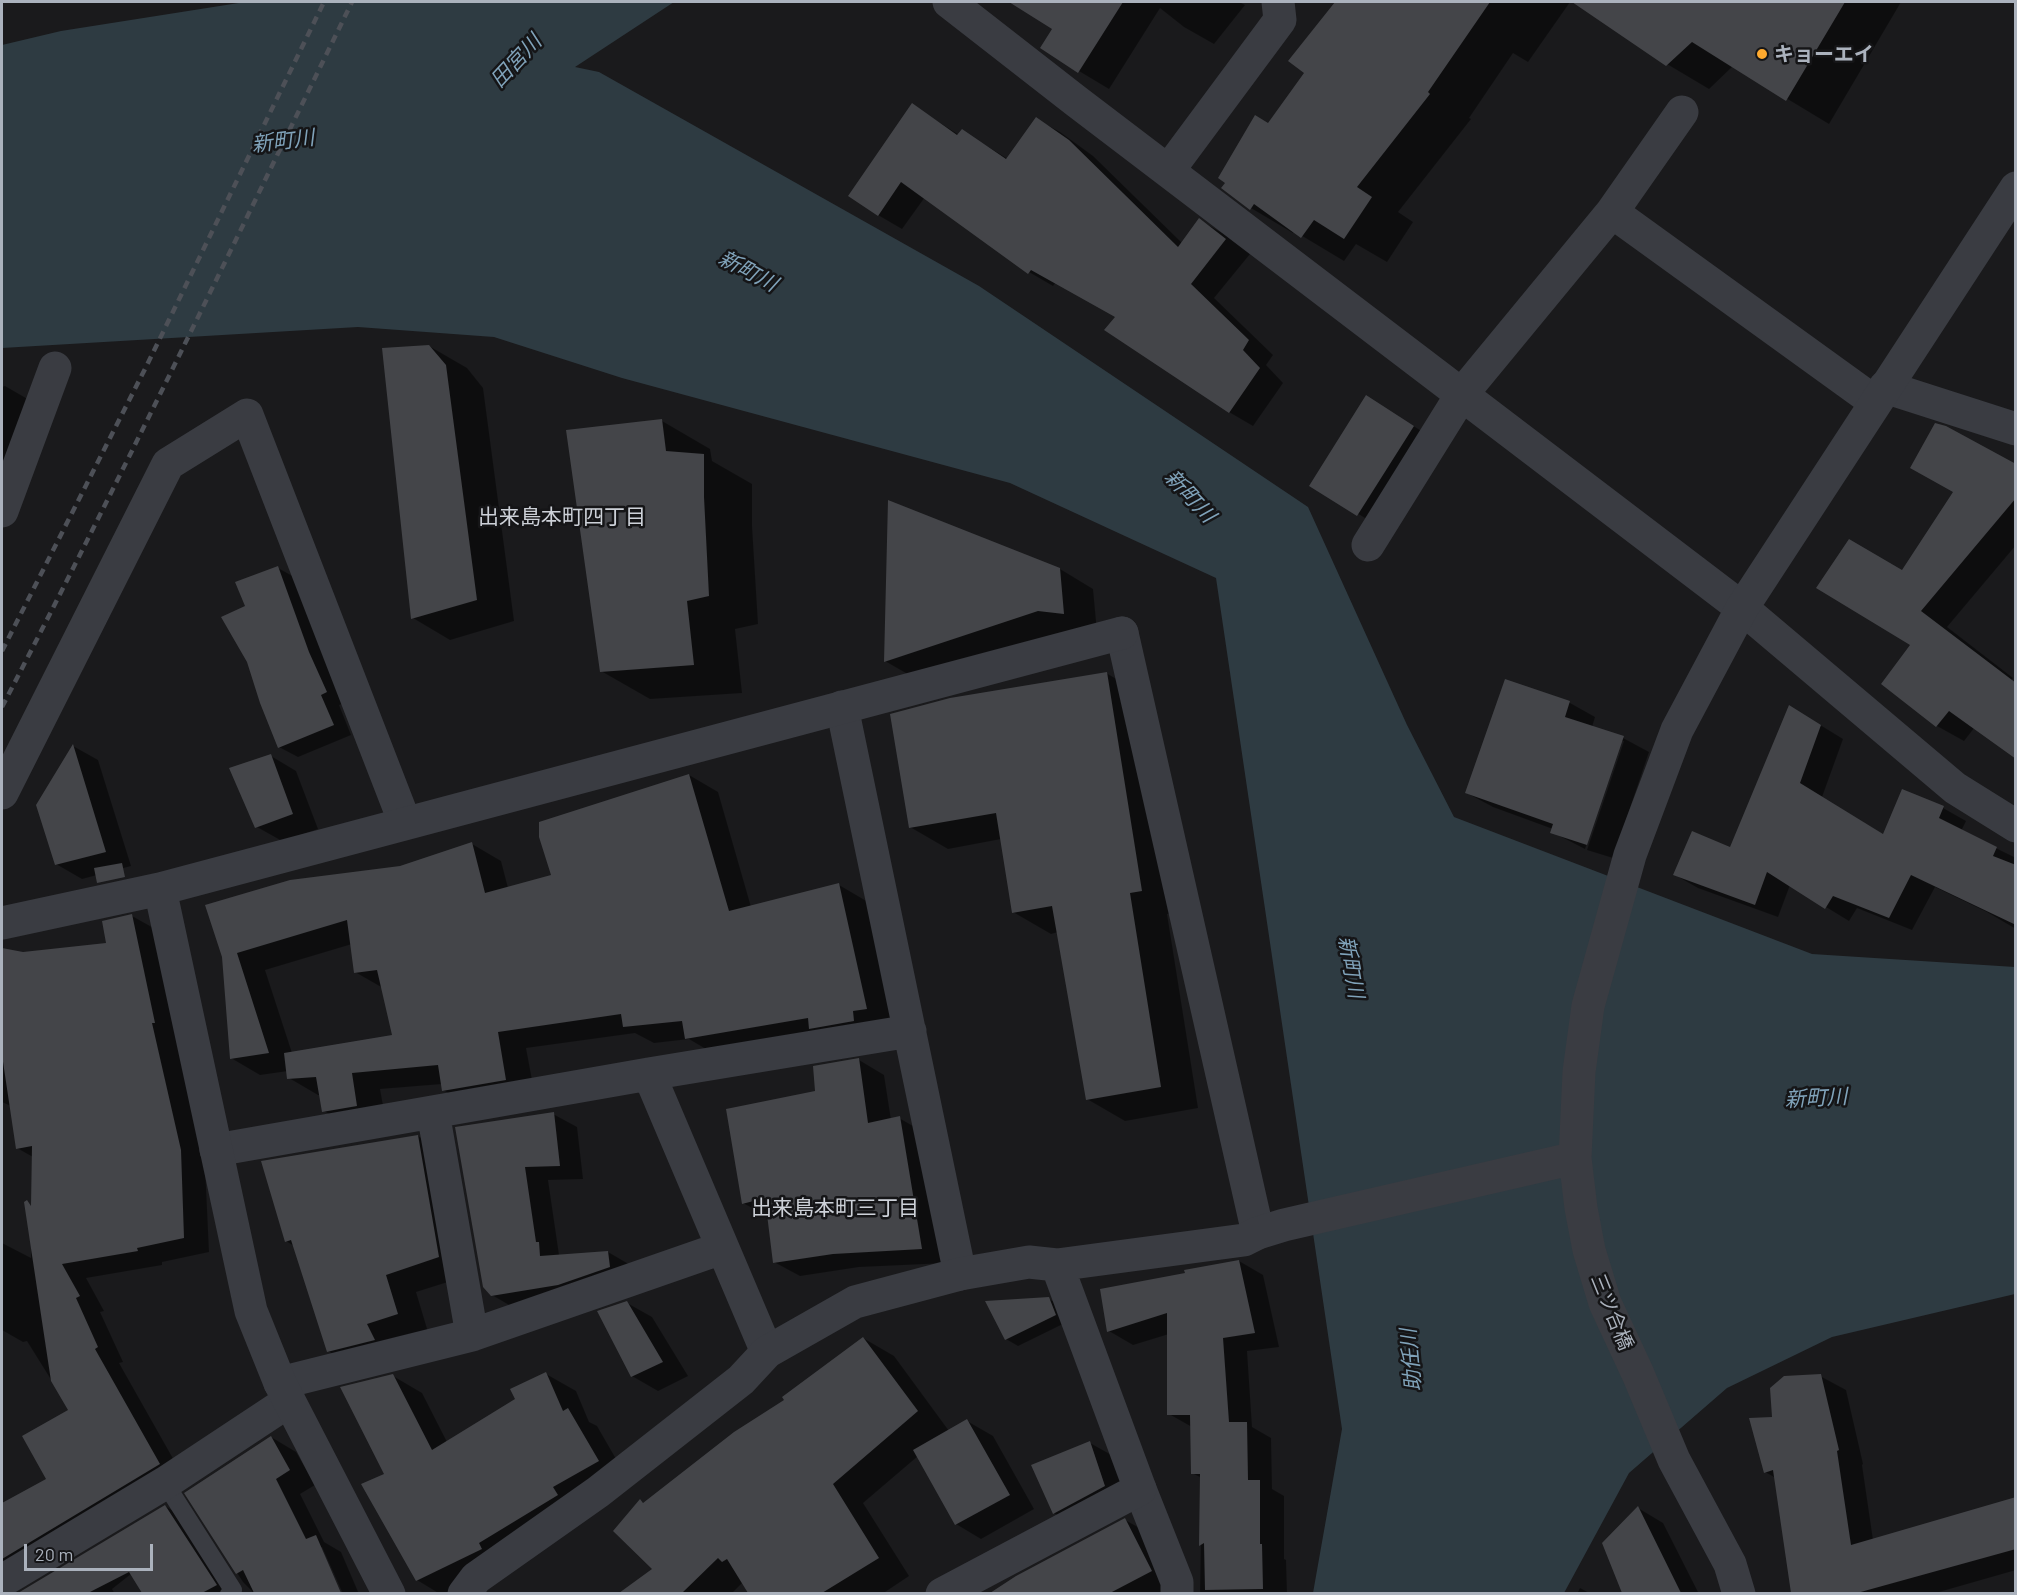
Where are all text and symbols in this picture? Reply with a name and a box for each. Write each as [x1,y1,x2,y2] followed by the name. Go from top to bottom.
[485,29,547,93] water label: 田宮川
[1774,42,1874,66] place label: キョーエイ
[1755,47,1769,61] marker: キョーエイ
[250,125,316,157] water label: 新町川
[714,245,782,297] water label: 新町川
[1159,464,1221,528] water label: 新町川
[478,504,646,530] district label: 出来島本町四丁目
[1333,934,1369,1000] water label: 新町川
[1784,1084,1848,1112] water label: 新町川
[751,1195,919,1221] district label: 出来島本町三丁目
[1586,1270,1638,1354] street label: 三ツ合橋
[1396,1328,1426,1392] water label: 助任川
[27,1532,156,1570] scale bar
[35,1543,73,1565] text: 20 m

